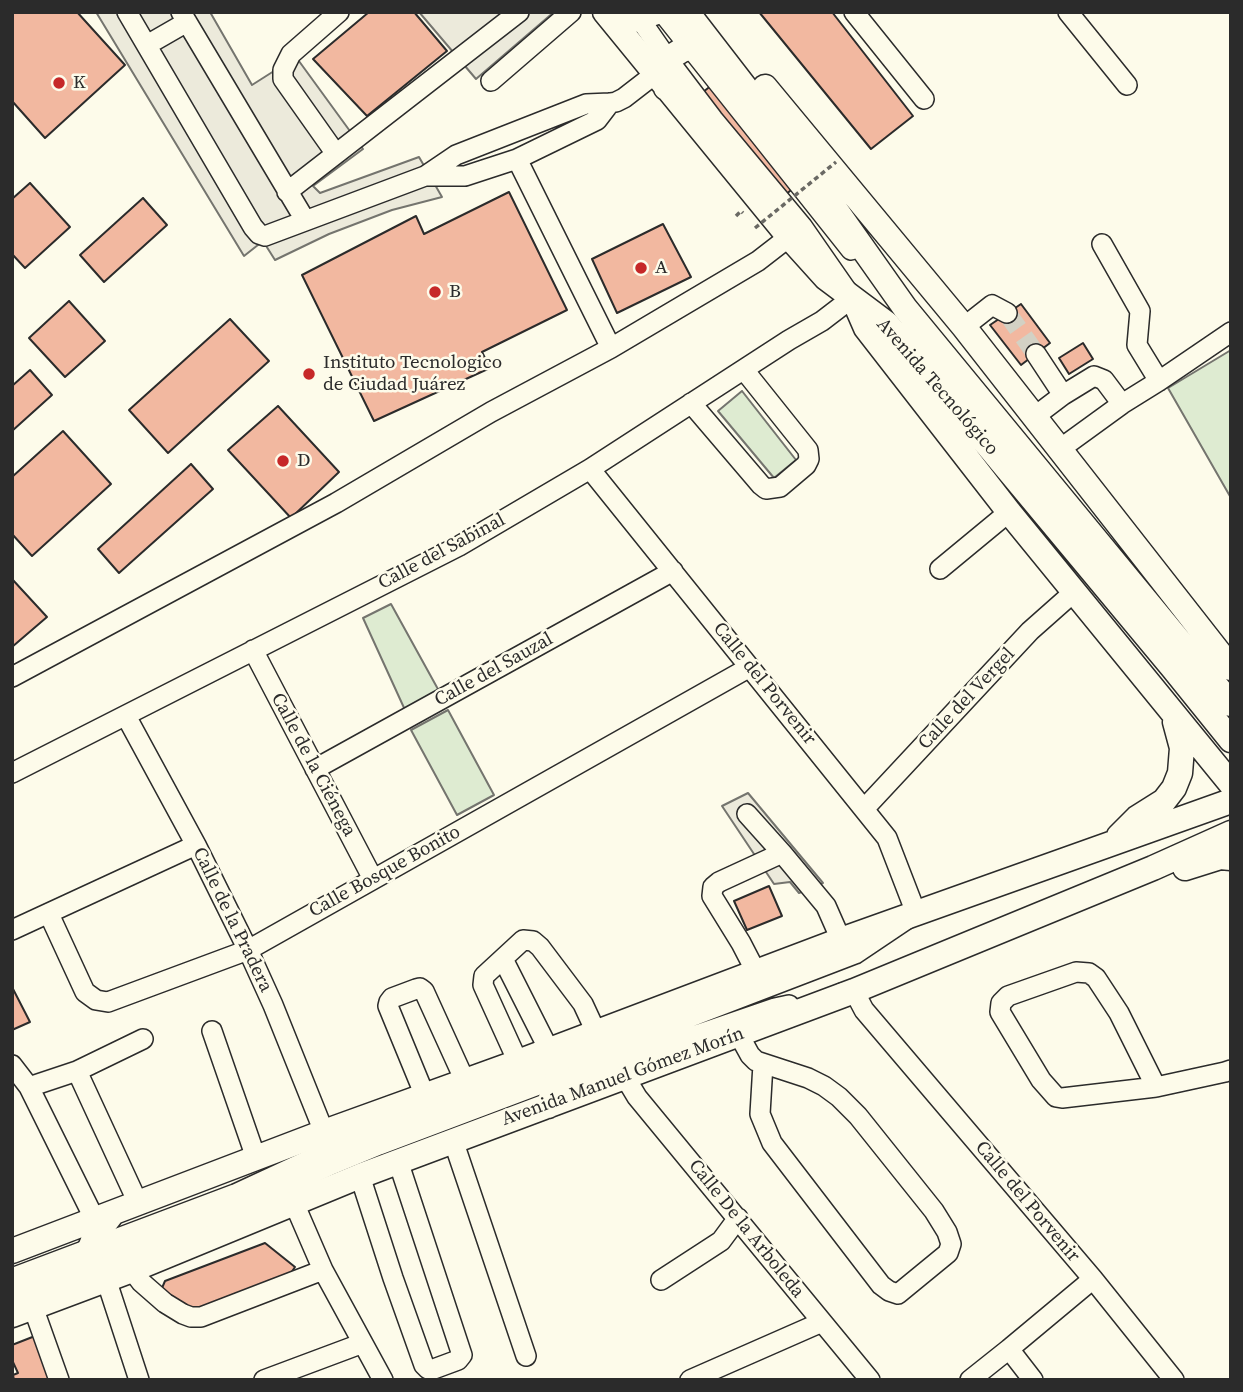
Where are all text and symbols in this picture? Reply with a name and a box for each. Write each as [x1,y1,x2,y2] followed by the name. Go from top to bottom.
[73,72,86,94] place label: K
[51,75,67,91] marker: K
[655,257,668,279] place label: A
[633,260,649,276] marker: A
[449,281,461,303] place label: B
[427,284,443,300] marker: B
[871,314,1003,460] street label: Avenida Tecnológico
[323,352,502,396] place label: Instituto Tecnologico de Ciudad Juárez
[301,366,317,382] marker: Instituto Tecnologico de Ciudad Juárez
[297,450,310,472] place label: D
[275,453,291,469] marker: D
[375,509,509,595] street label: Calle del Sabinal
[708,618,820,750] street label: Calle del Porvenir
[431,628,557,712] street label: Calle del Sauzal
[914,643,1020,755] street label: Calle del Vergel
[266,689,360,841] street label: Calle de la Ciénega
[305,821,465,923] street label: Calle Bosque Bonito
[187,844,277,996] street label: Calle de la Pradera
[499,1022,747,1132] street label: Avenida Manuel Gómez Morín
[970,1137,1084,1267] street label: Calle del Porvenir
[683,1155,809,1303] street label: Calle De la Arboleda

